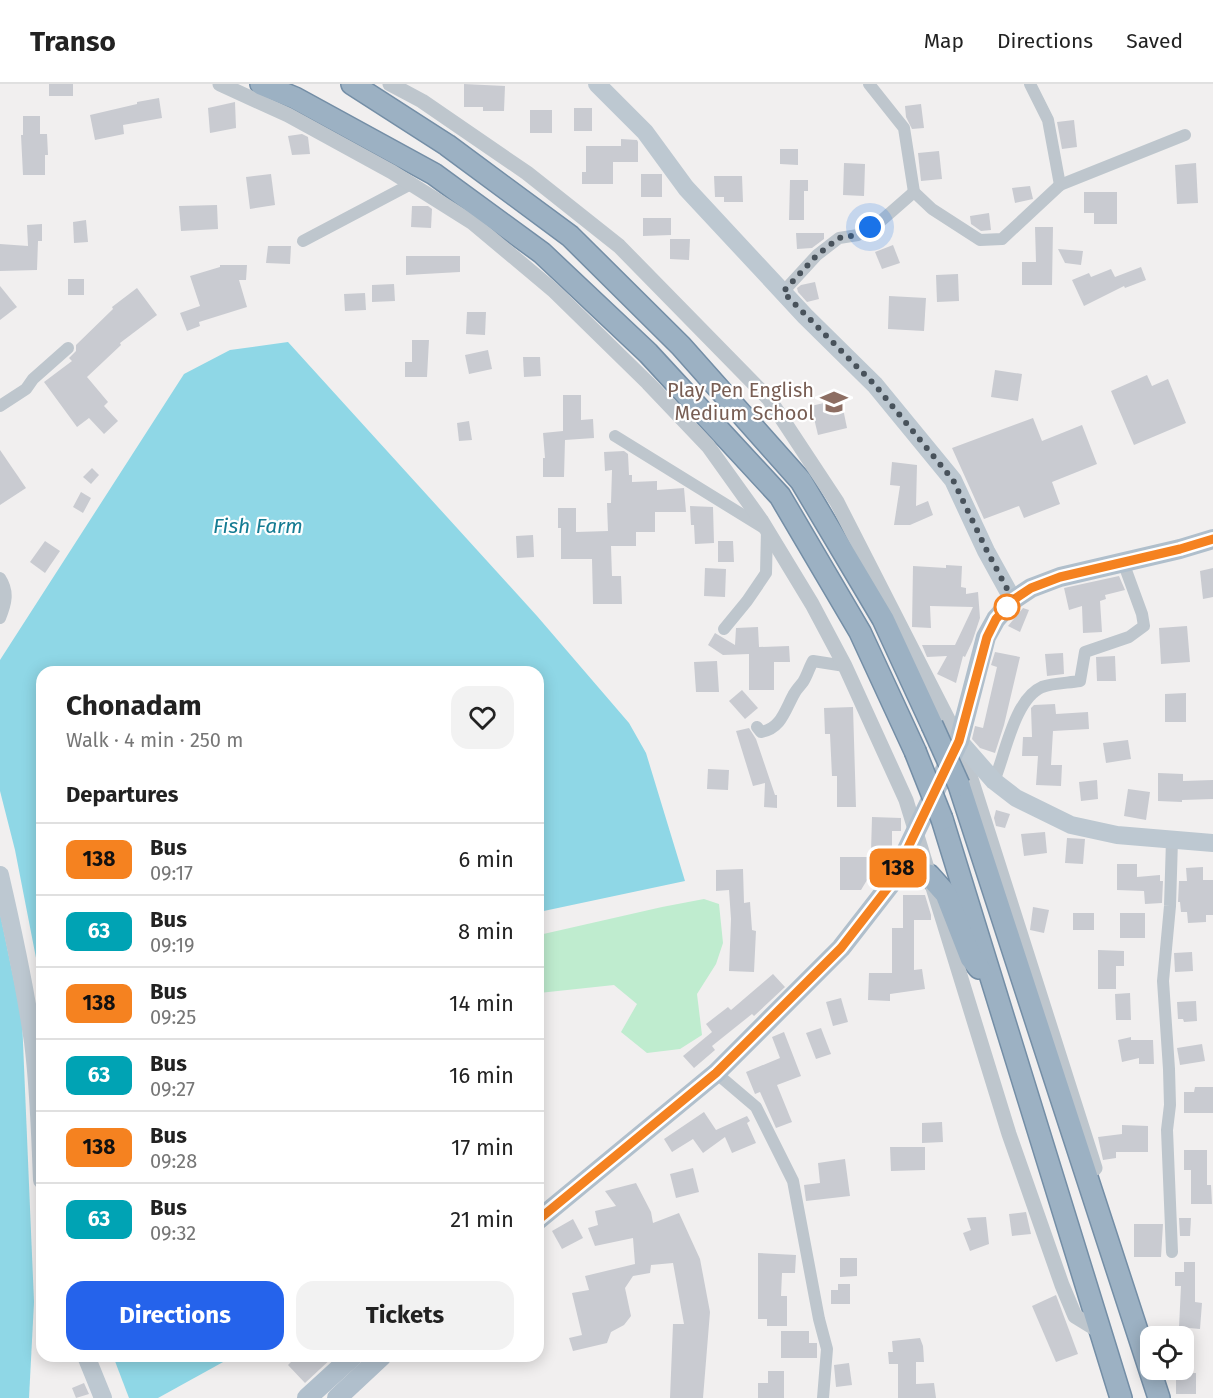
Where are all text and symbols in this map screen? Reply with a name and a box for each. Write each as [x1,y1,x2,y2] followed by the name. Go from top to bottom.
[30,25,116,58] text: Transo
[924,28,964,54] text: Map
[997,28,1093,54] text: Directions
[1126,28,1183,54] text: Saved
[855,212,885,242] your location
[667,378,814,425] place label: Play Pen English Medium School
[819,387,849,417] school or university icon: Play Pen English Medium School
[213,513,303,539] water label: Fish Farm
[994,594,1020,620] unlabelled marker
[451,686,514,749] button: heart
[66,689,202,722] text: Chonadam
[66,728,243,752] text: Walk · 4 min · 250 m
[66,781,178,808] text: Departures
[150,834,187,861] text: Bus
[83,846,115,872] text: 138
[458,846,514,873] text: 6 min
[864,848,932,888] line badge: 138
[882,855,914,881] text: 138
[150,861,193,885] text: 09:17
[150,906,187,933] text: Bus
[88,918,110,944] text: 63
[458,918,514,945] text: 8 min
[150,933,195,957] text: 09:19
[150,978,187,1005] text: Bus
[83,990,115,1016] text: 138
[449,990,514,1017] text: 14 min
[150,1005,196,1029] text: 09:25
[150,1050,187,1077] text: Bus
[88,1062,110,1088] text: 63
[449,1062,514,1089] text: 16 min
[150,1077,195,1101] text: 09:27
[150,1122,187,1149] text: Bus
[83,1134,115,1160] text: 138
[451,1134,514,1161] text: 17 min
[150,1149,197,1173] text: 09:28
[150,1194,187,1221] text: Bus
[88,1206,110,1232] text: 63
[450,1206,514,1233] text: 21 min
[150,1221,196,1245] text: 09:32
[66,1281,284,1350] button: Directions
[296,1281,514,1350] button: Tickets
[1140,1326,1194,1380] map controls
[1140,1326,1194,1380] button: locate

